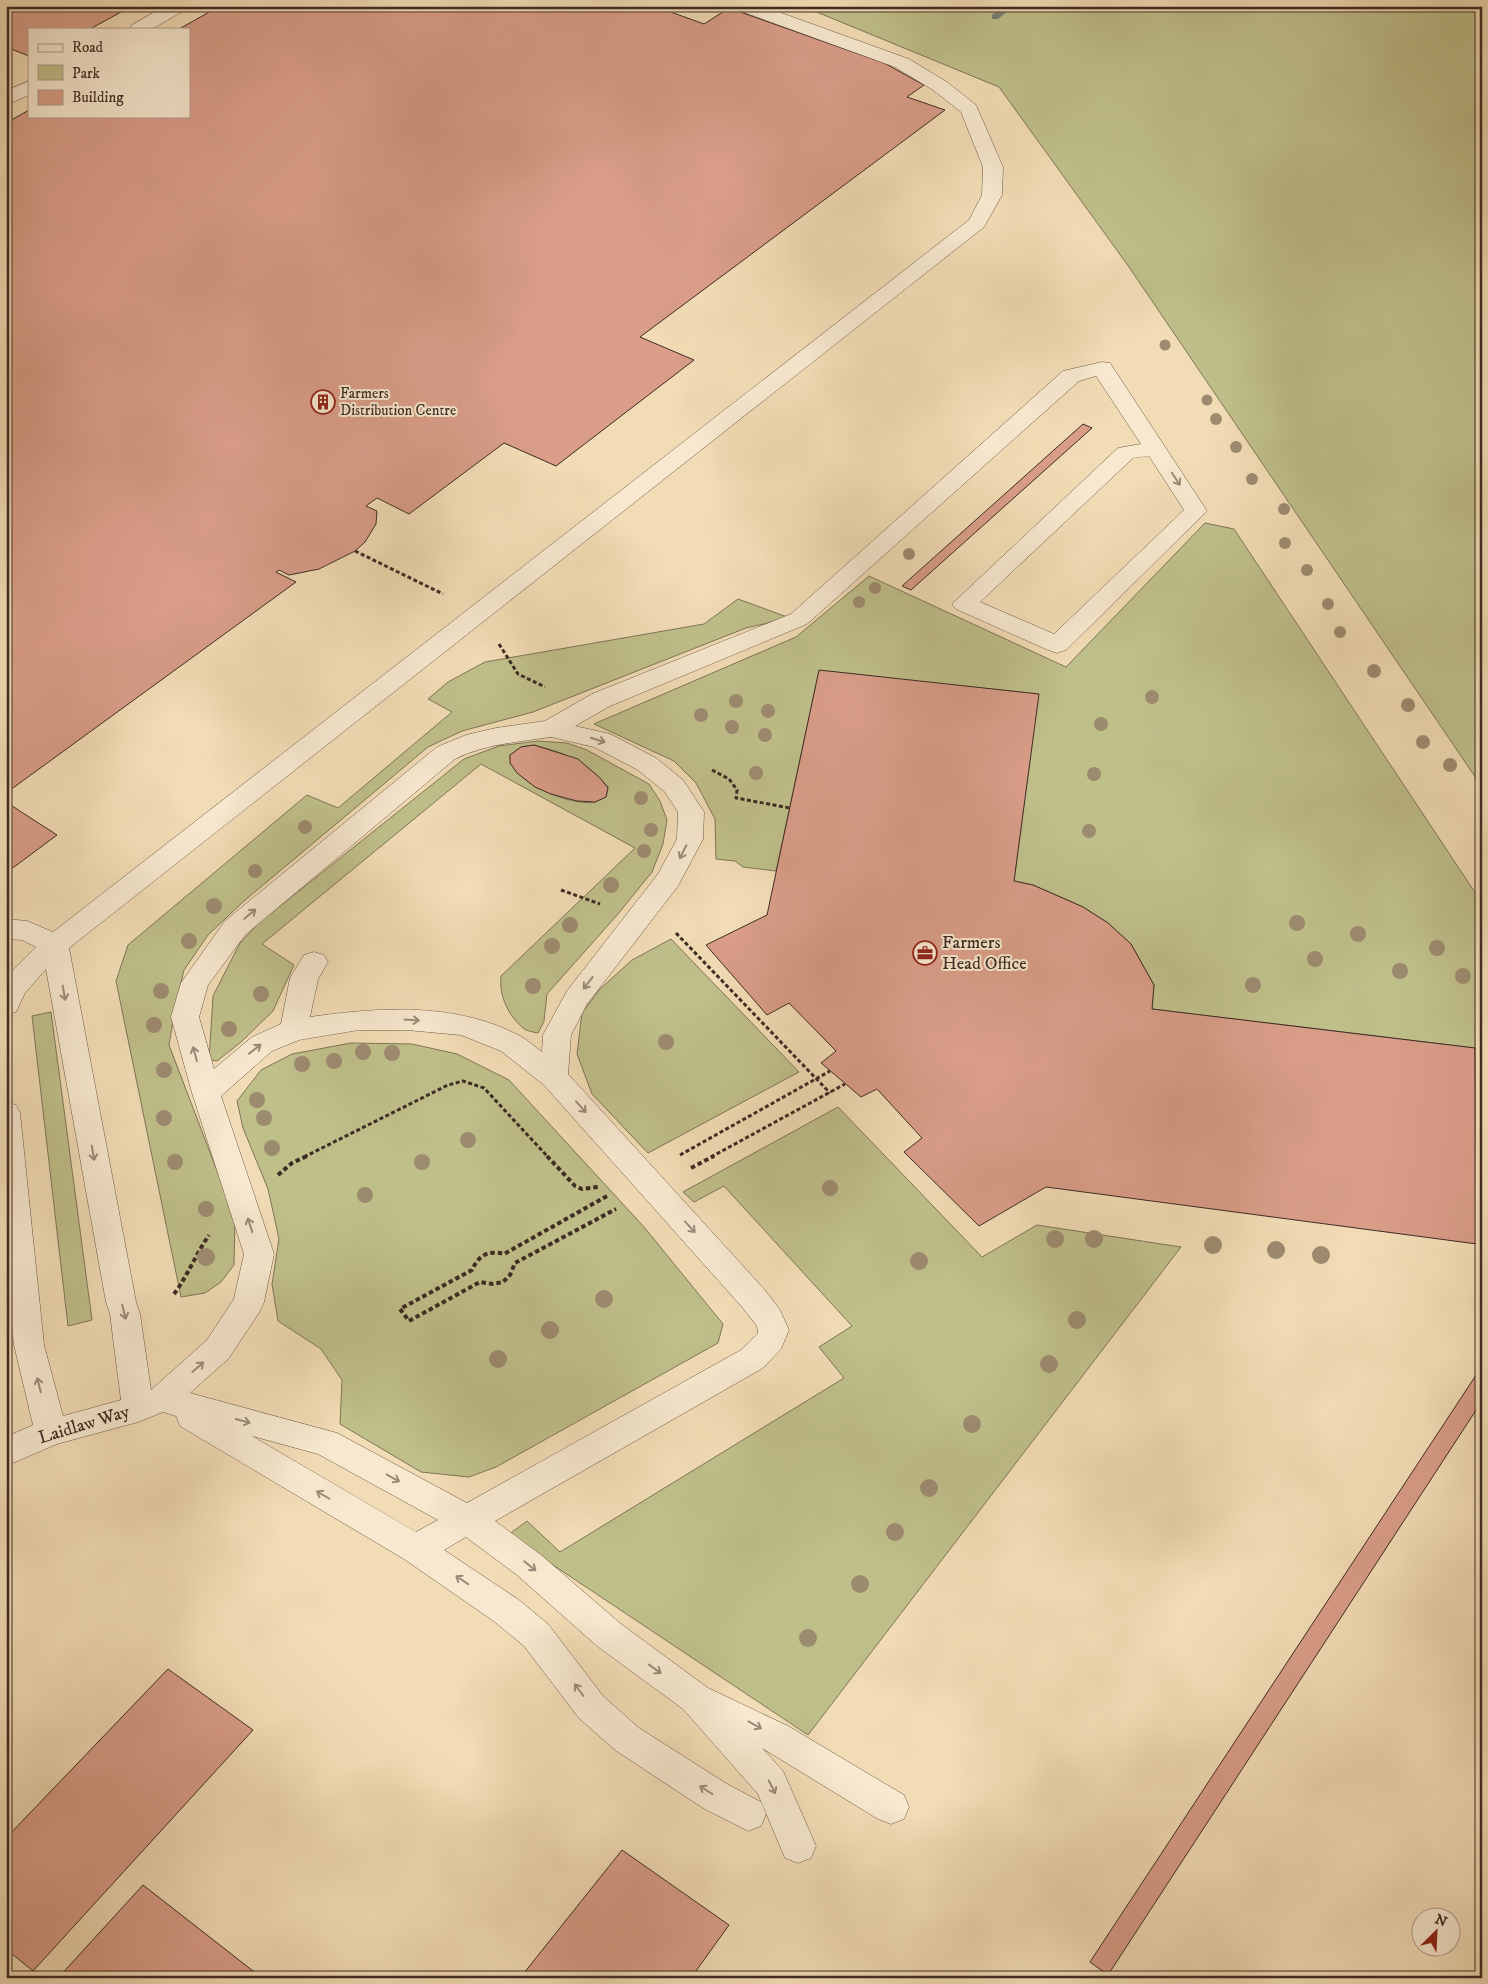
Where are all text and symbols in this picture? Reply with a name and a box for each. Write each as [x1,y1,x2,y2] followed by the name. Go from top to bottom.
[28,28,190,118] legend
[72,38,104,57] text: Road
[72,64,101,83] text: Park
[72,88,124,107] text: Building
[340,384,456,420] place label: Farmers Distribution Centre
[310,389,336,415] building icon: Farmers Distribution Centre
[1171,472,1181,486] one-way arrow
[590,736,605,745] one-way arrow
[678,845,688,860] one-way arrow
[244,909,257,920] one-way arrow
[942,932,1027,975] place label: Farmers Head Office
[912,940,938,966] office icon: Farmers Head Office
[582,977,593,990] one-way arrow
[59,984,69,1000] one-way arrow
[404,1016,420,1025] one-way arrow
[248,1044,261,1055] one-way arrow
[189,1046,199,1062] one-way arrow
[575,1100,587,1113] one-way arrow
[89,1144,99,1160] one-way arrow
[244,1218,254,1234] one-way arrow
[684,1221,696,1234] one-way arrow
[119,1304,129,1320] one-way arrow
[192,1361,205,1373] one-way arrow
[34,1377,43,1393] one-way arrow
[36,1401,133,1449] street label: Laidlaw Way
[234,1416,250,1426] one-way arrow
[386,1473,401,1483] one-way arrow
[317,1489,331,1499] one-way arrow
[523,1560,536,1572] one-way arrow
[455,1575,469,1585] one-way arrow
[648,1664,662,1674] one-way arrow
[573,1684,584,1698] one-way arrow
[747,1721,762,1731] one-way arrow
[767,1780,777,1795] one-way arrow
[699,1784,713,1794] one-way arrow
[1410,1906,1460,1956] north arrow
[1432,1910,1450,1932] text: N

